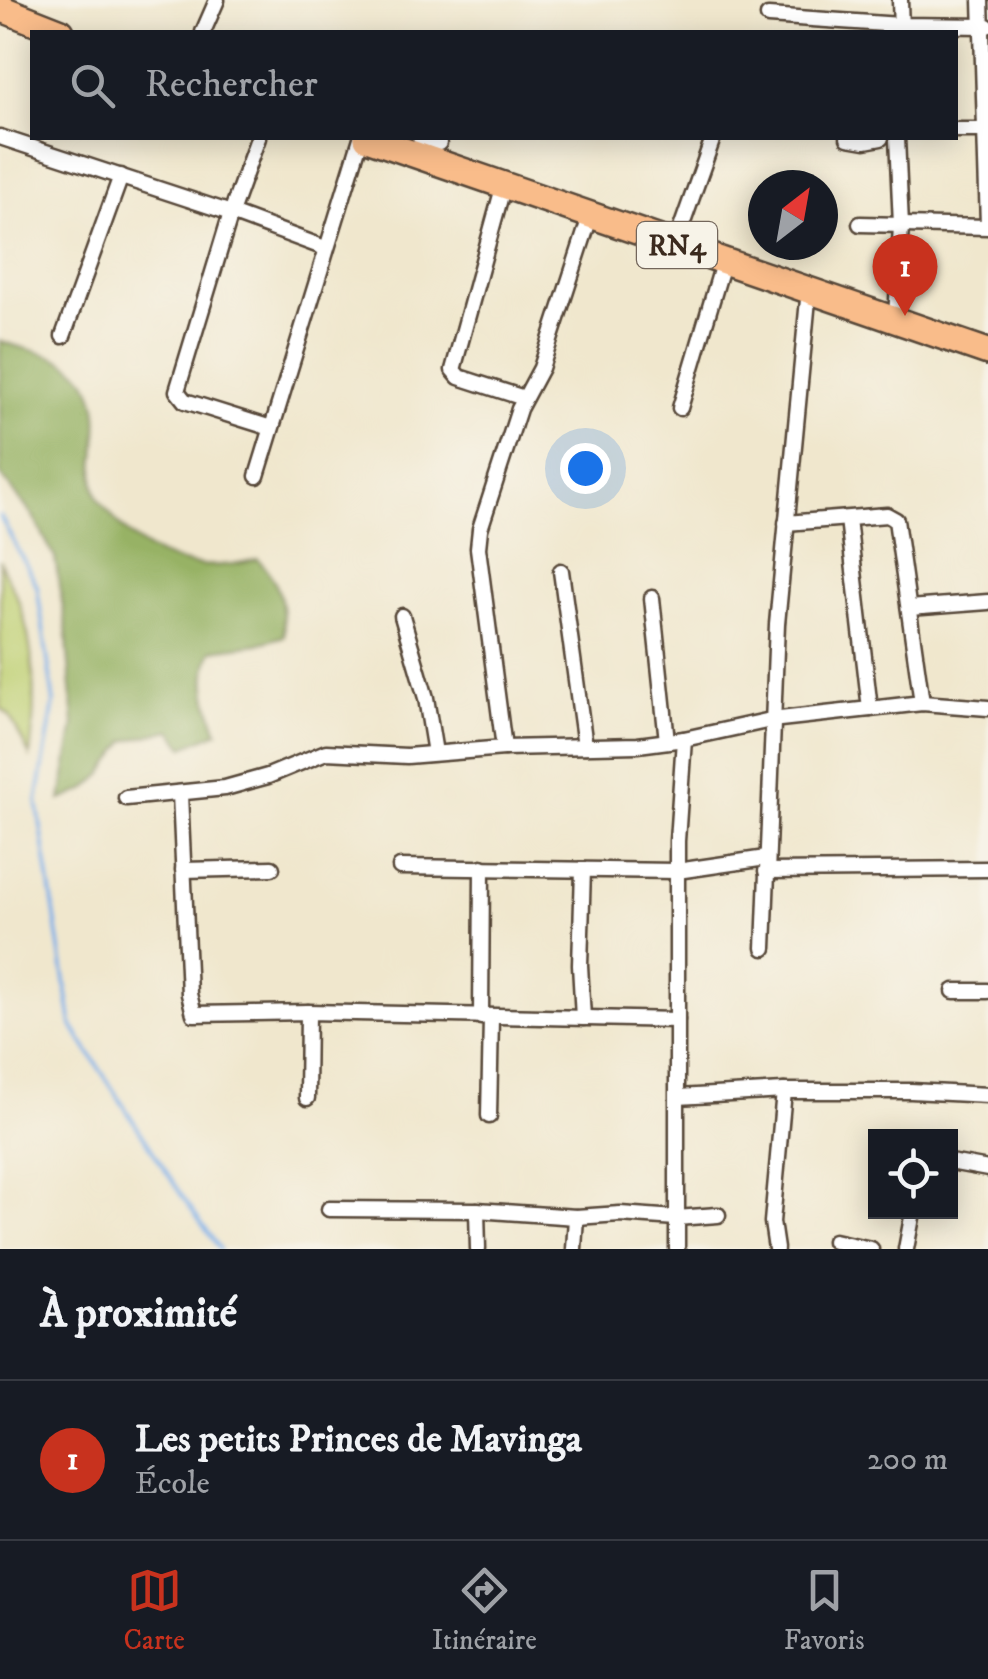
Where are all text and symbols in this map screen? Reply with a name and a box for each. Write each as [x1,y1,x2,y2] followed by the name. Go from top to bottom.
[30,30,958,140] search box
[65,58,120,113] icon: search
[145,61,318,109] text: Rechercher
[748,170,838,260] north arrow
[637,222,717,268] road number: RN4
[872,234,938,316] pin: 1
[560,443,611,494] your location
[868,1129,958,1219] map controls
[868,1129,958,1219] button: locate
[40,1288,237,1340] text: À proximité
[135,1416,582,1464] text: Les petits Princes de Mavinga
[67,1440,78,1480] text: 1
[867,1440,948,1480] text: 200 m
[135,1464,210,1504] text: École
[123,1563,185,1658] tab: Carte
[432,1563,537,1658] tab: Itinéraire
[784,1563,865,1658] tab: Favoris

